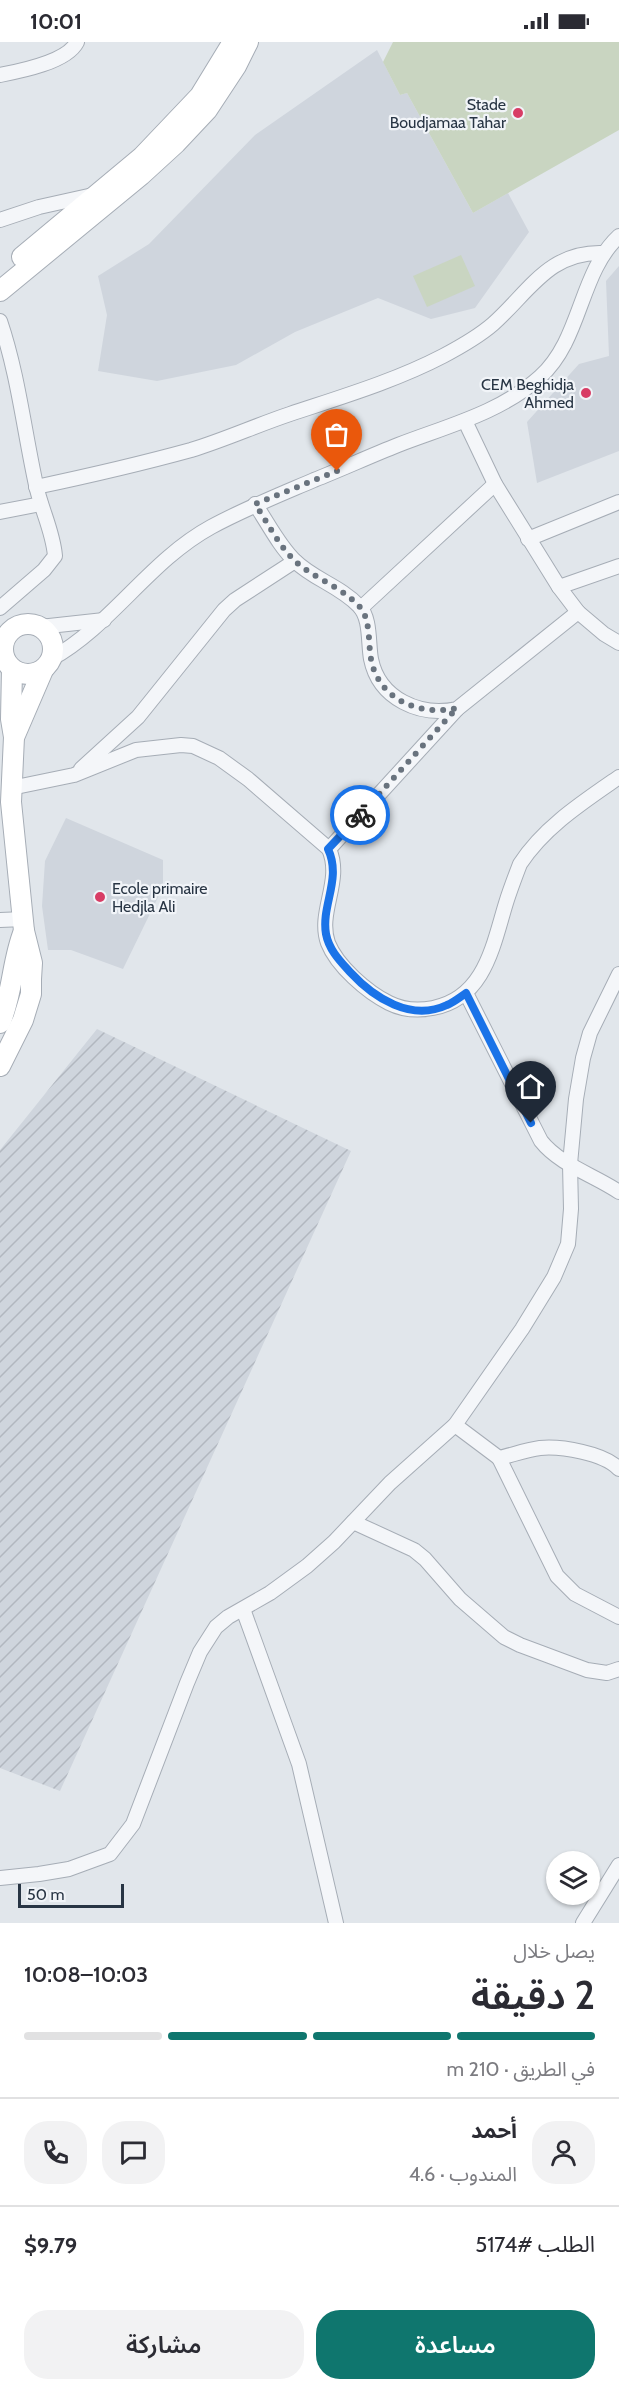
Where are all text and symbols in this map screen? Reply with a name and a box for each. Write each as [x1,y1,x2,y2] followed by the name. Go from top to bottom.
[30,8,82,35] text: 10:01
[390,95,507,132] place label: Stade Boudjamaa Tahar
[511,106,525,120] marker: Stade Boudjamaa Tahar
[481,375,574,412] place label: CEM Beghidja Ahmed
[579,386,593,400] marker: CEM Beghidja Ahmed
[311,409,362,471] pin
[320,418,353,451] icon: bag
[330,785,390,845] courier
[344,799,377,832] icon: bike
[112,879,208,916] place label: Ecole primaire Hedjla Ali
[93,890,107,904] marker: Ecole primaire Hedjla Ali
[505,1061,556,1123] pin
[514,1070,547,1103] icon: home
[546,1851,600,1905] map controls
[546,1851,600,1905] button: layers
[18,1881,124,1908] scale bar
[27,1885,64,1904] text: 50 m
[513,1939,595,1963] text: يصل خلال
[24,1961,148,1988] text: 10:03–10:08
[471,1971,595,2019] text: 2 دقيقة
[446,2057,595,2081] text: في الطريق · 210 m
[471,2117,517,2144] text: أحمد
[24,2121,87,2184] button: phone
[102,2121,165,2184] button: chat
[532,2121,595,2184] button: person
[409,2162,517,2186] text: المندوب · 4.6
[475,2231,595,2258] text: الطلب #5174
[24,2232,77,2259] text: $9.79
[24,2310,304,2379] button: مشاركة
[316,2310,595,2379] button: مساعدة

